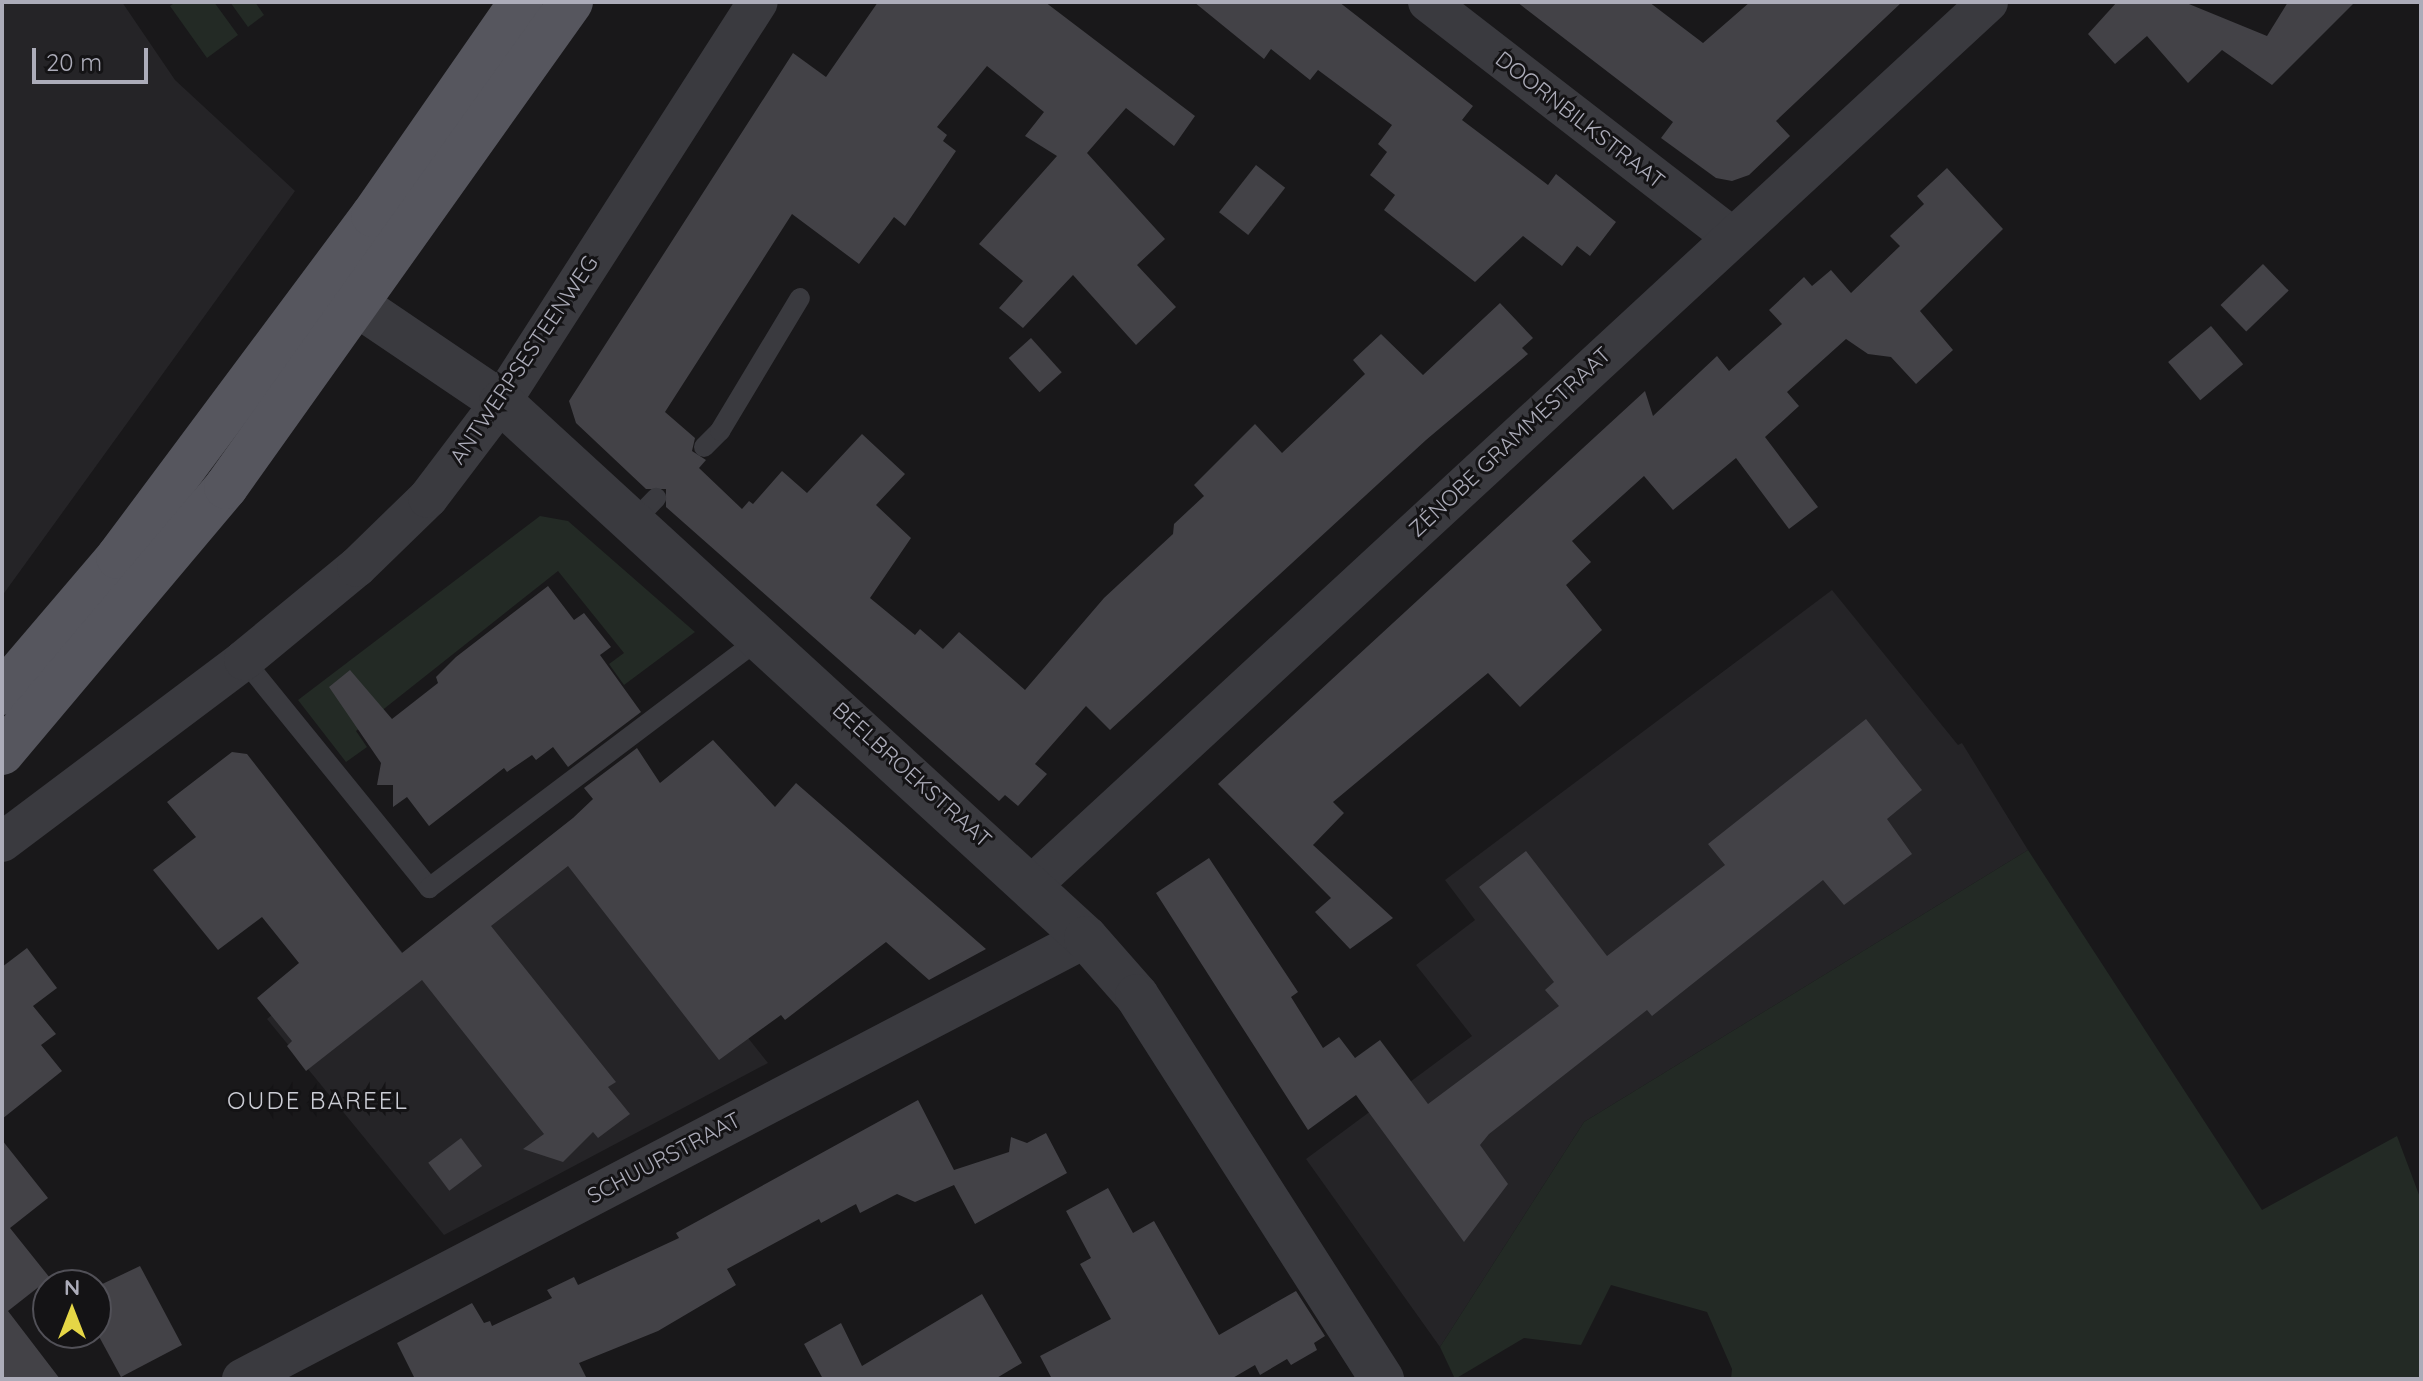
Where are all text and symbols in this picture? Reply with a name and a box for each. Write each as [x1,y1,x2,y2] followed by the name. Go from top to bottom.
[36,32,152,82] scale bar
[1490,46,1670,194] street label: DOORNBILKSTRAAT
[46,47,102,77] text: 20 m
[444,251,604,469] street label: ANTWERPSESTEENWEG
[1404,341,1616,543] street label: ZÉNOBE GRAMMESTRAAT
[827,697,997,853] street label: BEELBROEKSTRAAT
[227,1087,409,1115] district label: OUDE BAREEL
[583,1107,745,1209] street label: SCHUURSTRAAT
[32,1269,112,1349] north arrow
[64,1273,80,1301] text: N

